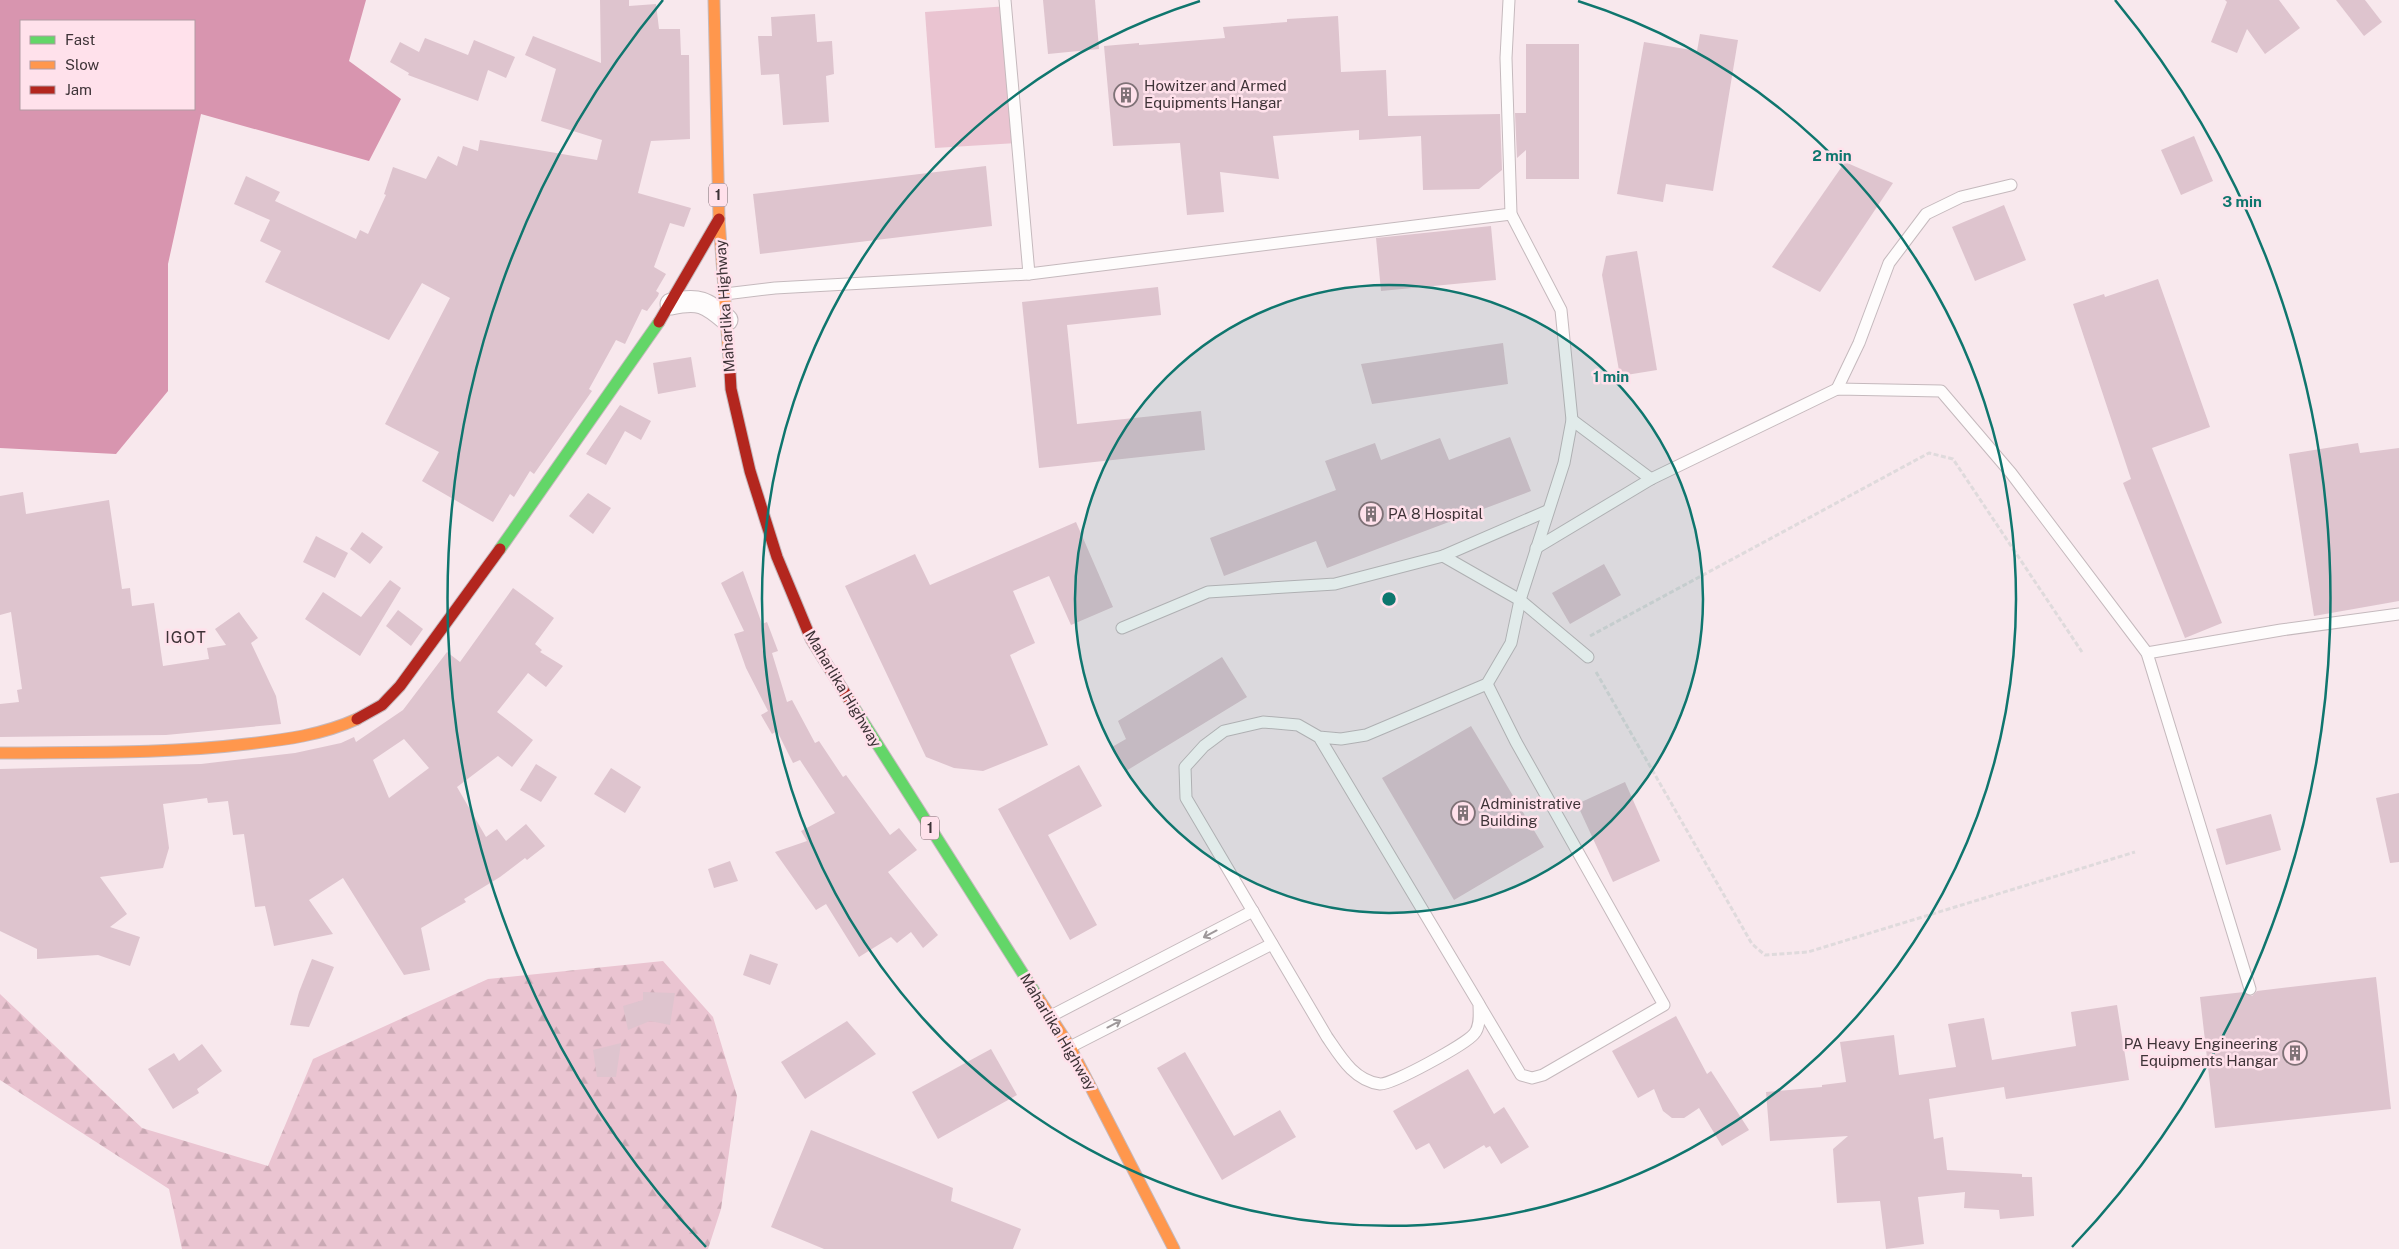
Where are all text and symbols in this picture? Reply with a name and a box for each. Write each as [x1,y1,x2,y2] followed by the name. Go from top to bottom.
[20,20,195,110] legend
[65,31,95,48] text: Fast
[65,56,100,73] text: Slow
[1144,77,1287,111] place label: Howitzer and Armed Equipments Hangar
[65,81,92,98] text: Jam
[1113,82,1139,108] building icon: Howitzer and Armed Equipments Hangar
[1812,147,1852,164] text: 2 min
[709,184,727,206] road number: 1
[2222,193,2262,210] text: 3 min
[711,239,738,373] street label: Maharlika Highway
[1593,368,1629,385] text: 1 min
[1358,501,1384,527] building icon: PA 8 Hospital
[1388,505,1483,522] place label: PA 8 Hospital
[1380,590,1398,608] centre of rings
[802,627,885,750] street label: Maharlika Highway
[165,628,207,647] district label: IGOT
[1480,795,1581,829] place label: Administrative Building
[1450,800,1476,826] building icon: Administrative Building
[921,816,939,840] road number: 1
[1202,929,1217,939] one-way arrow
[1017,970,1100,1093] street label: Maharlika Highway
[1106,1019,1121,1029] one-way arrow
[2124,1035,2278,1069] place label: PA Heavy Engineering Equipments Hangar
[2282,1040,2308,1066] building icon: PA Heavy Engineering Equipments Hangar

